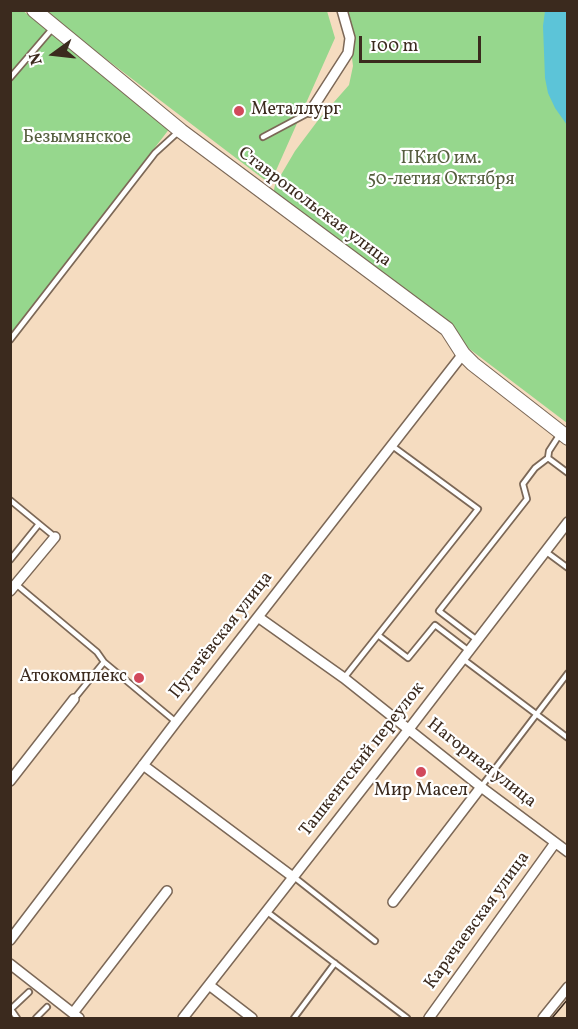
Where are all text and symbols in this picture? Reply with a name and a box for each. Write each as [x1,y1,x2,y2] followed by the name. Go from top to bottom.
[24,24,84,84] north arrow
[362,24,484,62] scale bar
[370,34,419,59] text: 100 m
[24,50,49,67] text: N
[251,100,341,122] place label: Металлург
[232,104,246,118] marker: Металлург
[23,128,131,150] park label: Безымянское
[233,143,395,273] street label: Ставропольская улица
[367,149,515,192] park label: ПКиО им. 50-летия Октября
[166,568,278,704] street label: Пугачёвская улица
[20,667,127,689] place label: Атокомплекс
[132,671,146,685] marker: Атокомплекс
[296,678,430,842] street label: Ташкентский переулок
[422,715,540,813] street label: Нагорная улица
[414,765,428,779] marker: Мир Масел
[374,781,468,803] place label: Мир Масел
[421,848,535,994] street label: Карачаевская улица

